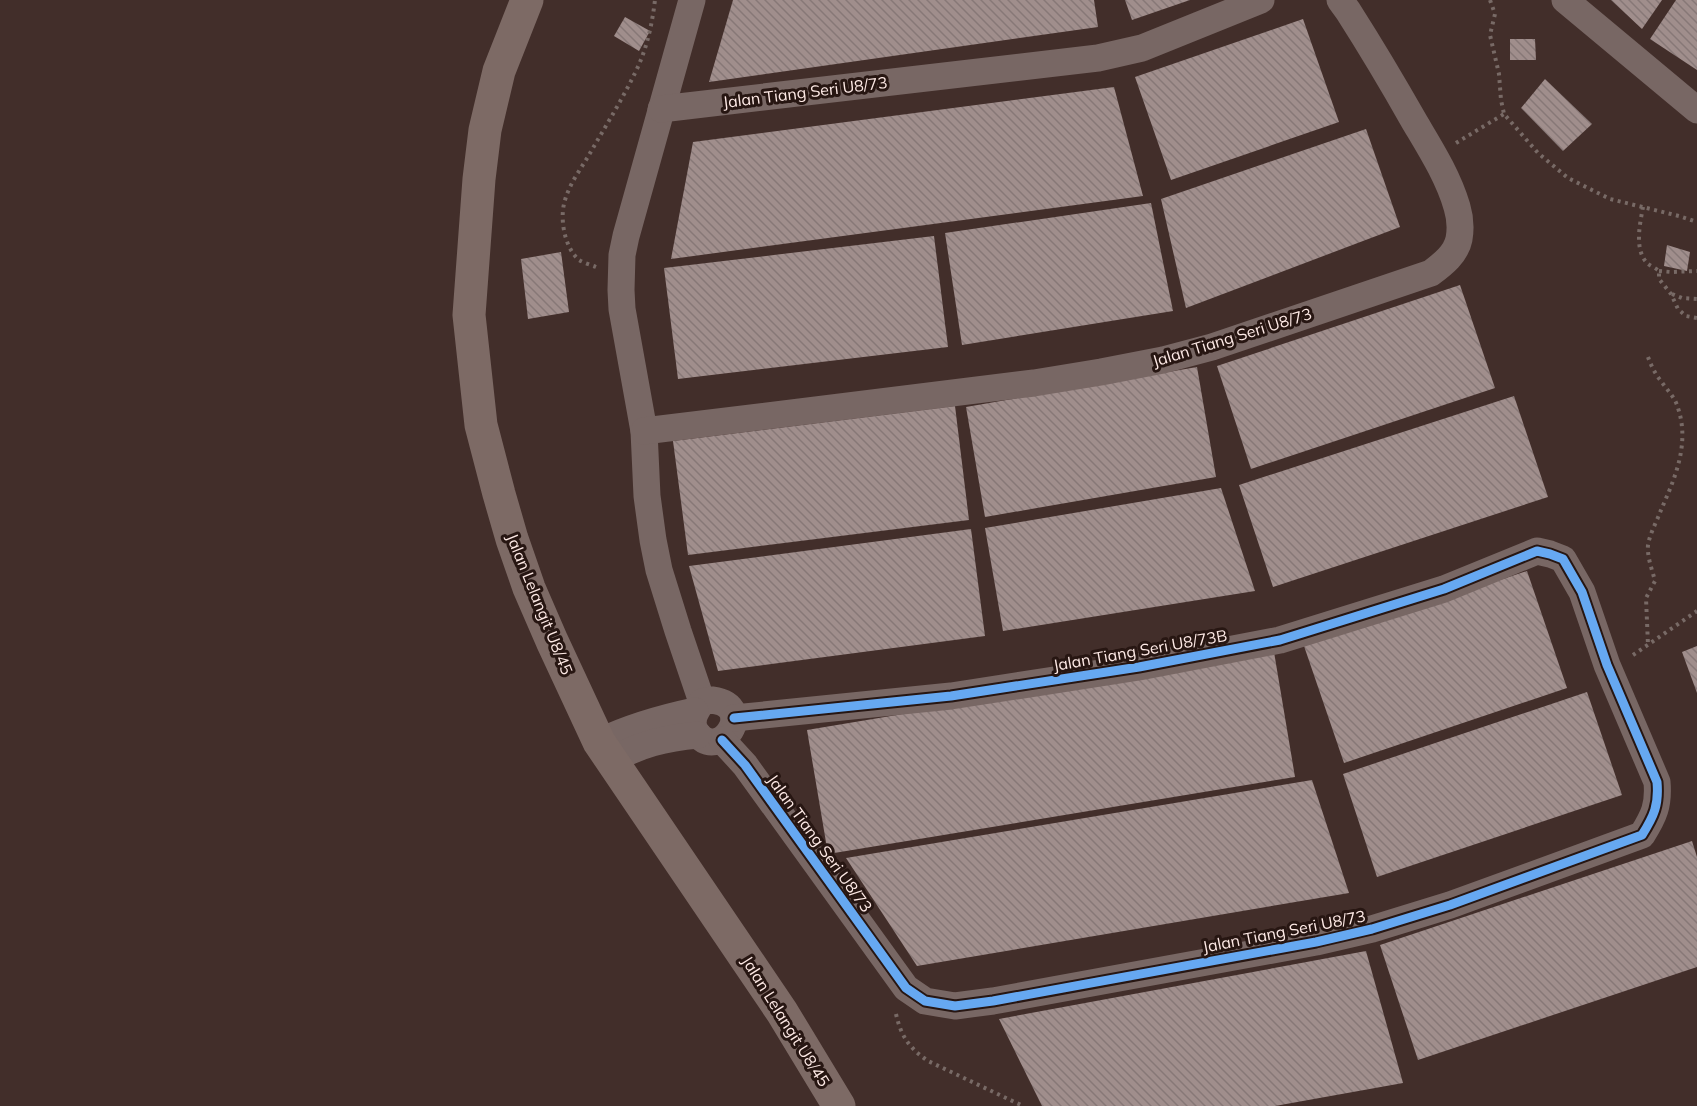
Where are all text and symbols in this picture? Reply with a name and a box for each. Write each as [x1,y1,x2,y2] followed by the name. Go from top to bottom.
[722,72,888,112] street label: Jalan Tiang Seri U8/73
[1150,303,1314,371] street label: Jalan Tiang Seri U8/73
[503,531,577,677] street label: Jalan Lelangit U8/45
[1051,625,1229,675] street label: Jalan Tiang Seri U8/73B
[763,770,877,916] street label: Jalan Tiang Seri U8/73
[1201,905,1367,957] street label: Jalan Tiang Seri U8/73
[738,952,834,1090] street label: Jalan Lelangit U8/45

